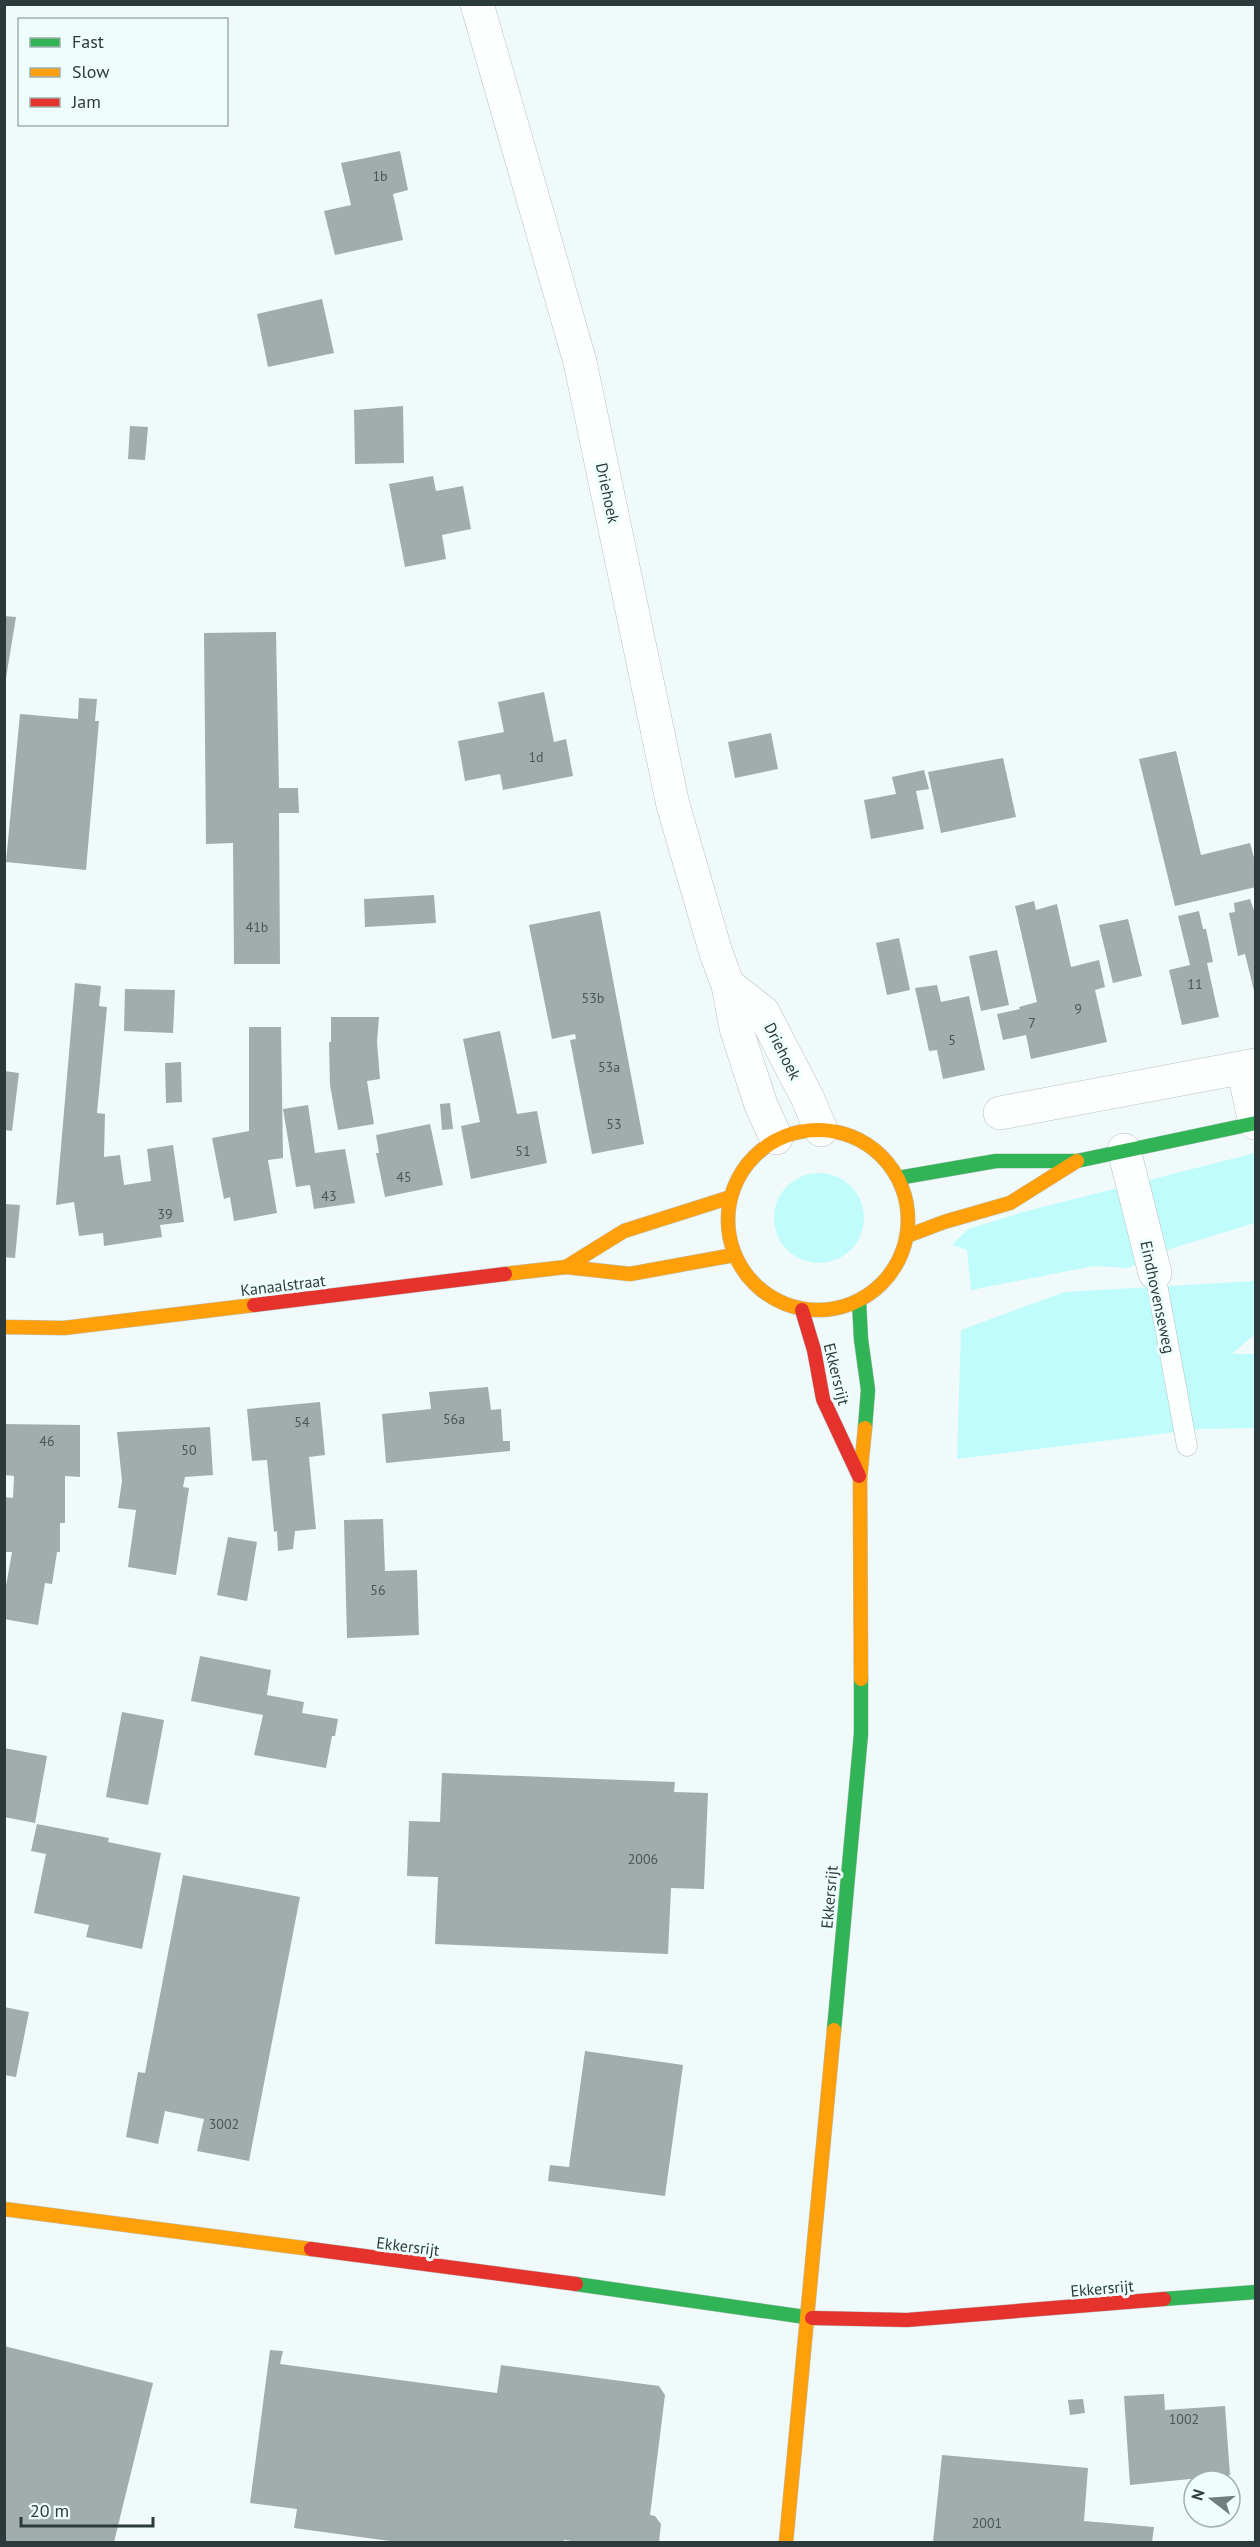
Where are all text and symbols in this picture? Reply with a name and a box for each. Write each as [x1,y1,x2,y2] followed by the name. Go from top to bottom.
[18,18,228,126] legend
[72,30,104,53] text: Fast
[72,60,110,83] text: Slow
[71,90,101,113] text: Jam
[372,167,388,185] house number: 1b
[592,461,624,525] street label: Driehoek
[528,748,544,766] house number: 1d
[246,918,268,936] house number: 41b
[1187,975,1203,993] house number: 11
[582,989,604,1007] house number: 53b
[1074,1000,1082,1018] house number: 9
[1028,1014,1036,1032] house number: 7
[760,1019,806,1083] street label: Driehoek
[948,1031,956,1049] house number: 5
[598,1058,620,1076] house number: 53a
[606,1115,622,1133] house number: 53
[515,1142,531,1160] house number: 51
[396,1168,412,1186] house number: 45
[321,1187,337,1205] house number: 43
[157,1205,173,1223] house number: 39
[1136,1239,1180,1355] street label: Eindhovenseweg
[239,1270,327,1300] street label: Kanaalstraat
[820,1341,855,1408] street label: Ekkersrijt
[443,1410,465,1428] house number: 56a
[294,1413,310,1431] house number: 54
[39,1432,55,1450] house number: 46
[181,1441,197,1459] house number: 50
[370,1581,386,1599] house number: 56
[628,1850,658,1868] house number: 2006
[816,1864,842,1929] street label: Ekkersrijt
[209,2115,239,2133] house number: 3002
[375,2232,441,2260] street label: Ekkersrijt
[1070,2275,1135,2301] street label: Ekkersrijt
[1169,2410,1199,2428] house number: 1002
[1182,2469,1242,2529] north arrow
[1187,2487,1209,2503] text: N
[21,2490,153,2528] scale bar
[30,2499,69,2522] text: 20 m
[972,2514,1002,2532] house number: 2001

